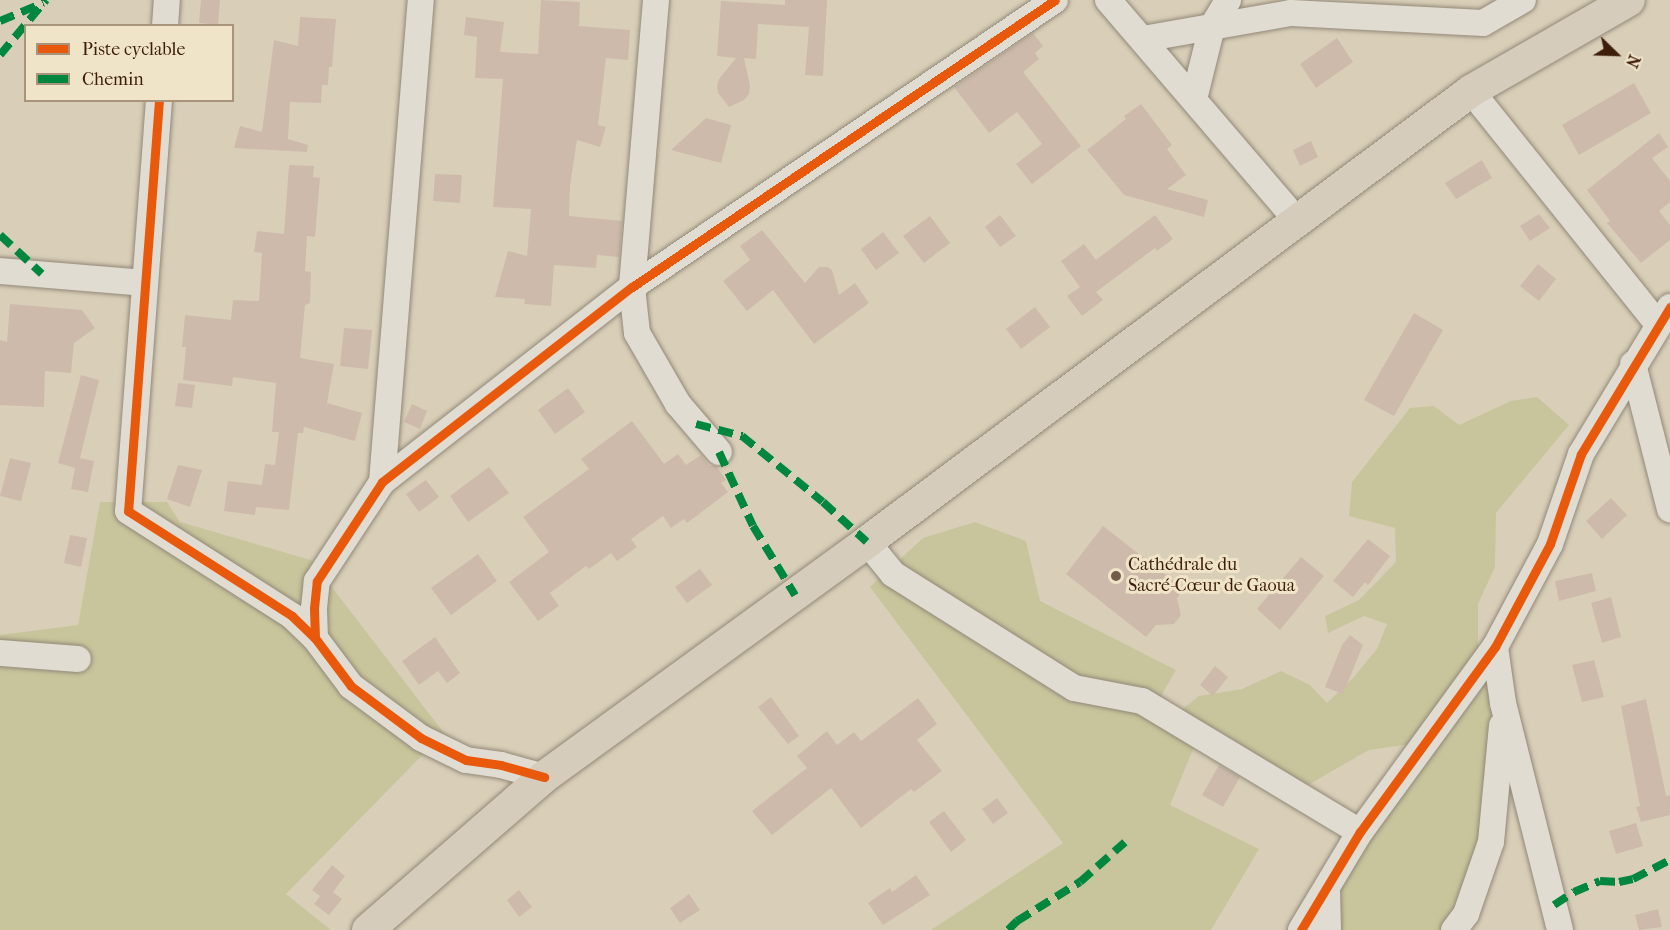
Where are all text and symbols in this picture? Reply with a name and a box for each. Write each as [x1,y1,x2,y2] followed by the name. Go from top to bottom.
[24,24,234,102] legend
[1586,24,1646,84] north arrow
[82,39,185,60] text: Piste cyclable
[1622,52,1644,71] text: N
[82,69,144,90] text: Chemin
[1128,555,1295,598] place label: Cathédrale du Sacré-Cœur de Gaoua
[1109,569,1123,583] marker: Cathédrale du Sacré-Cœur de Gaoua

